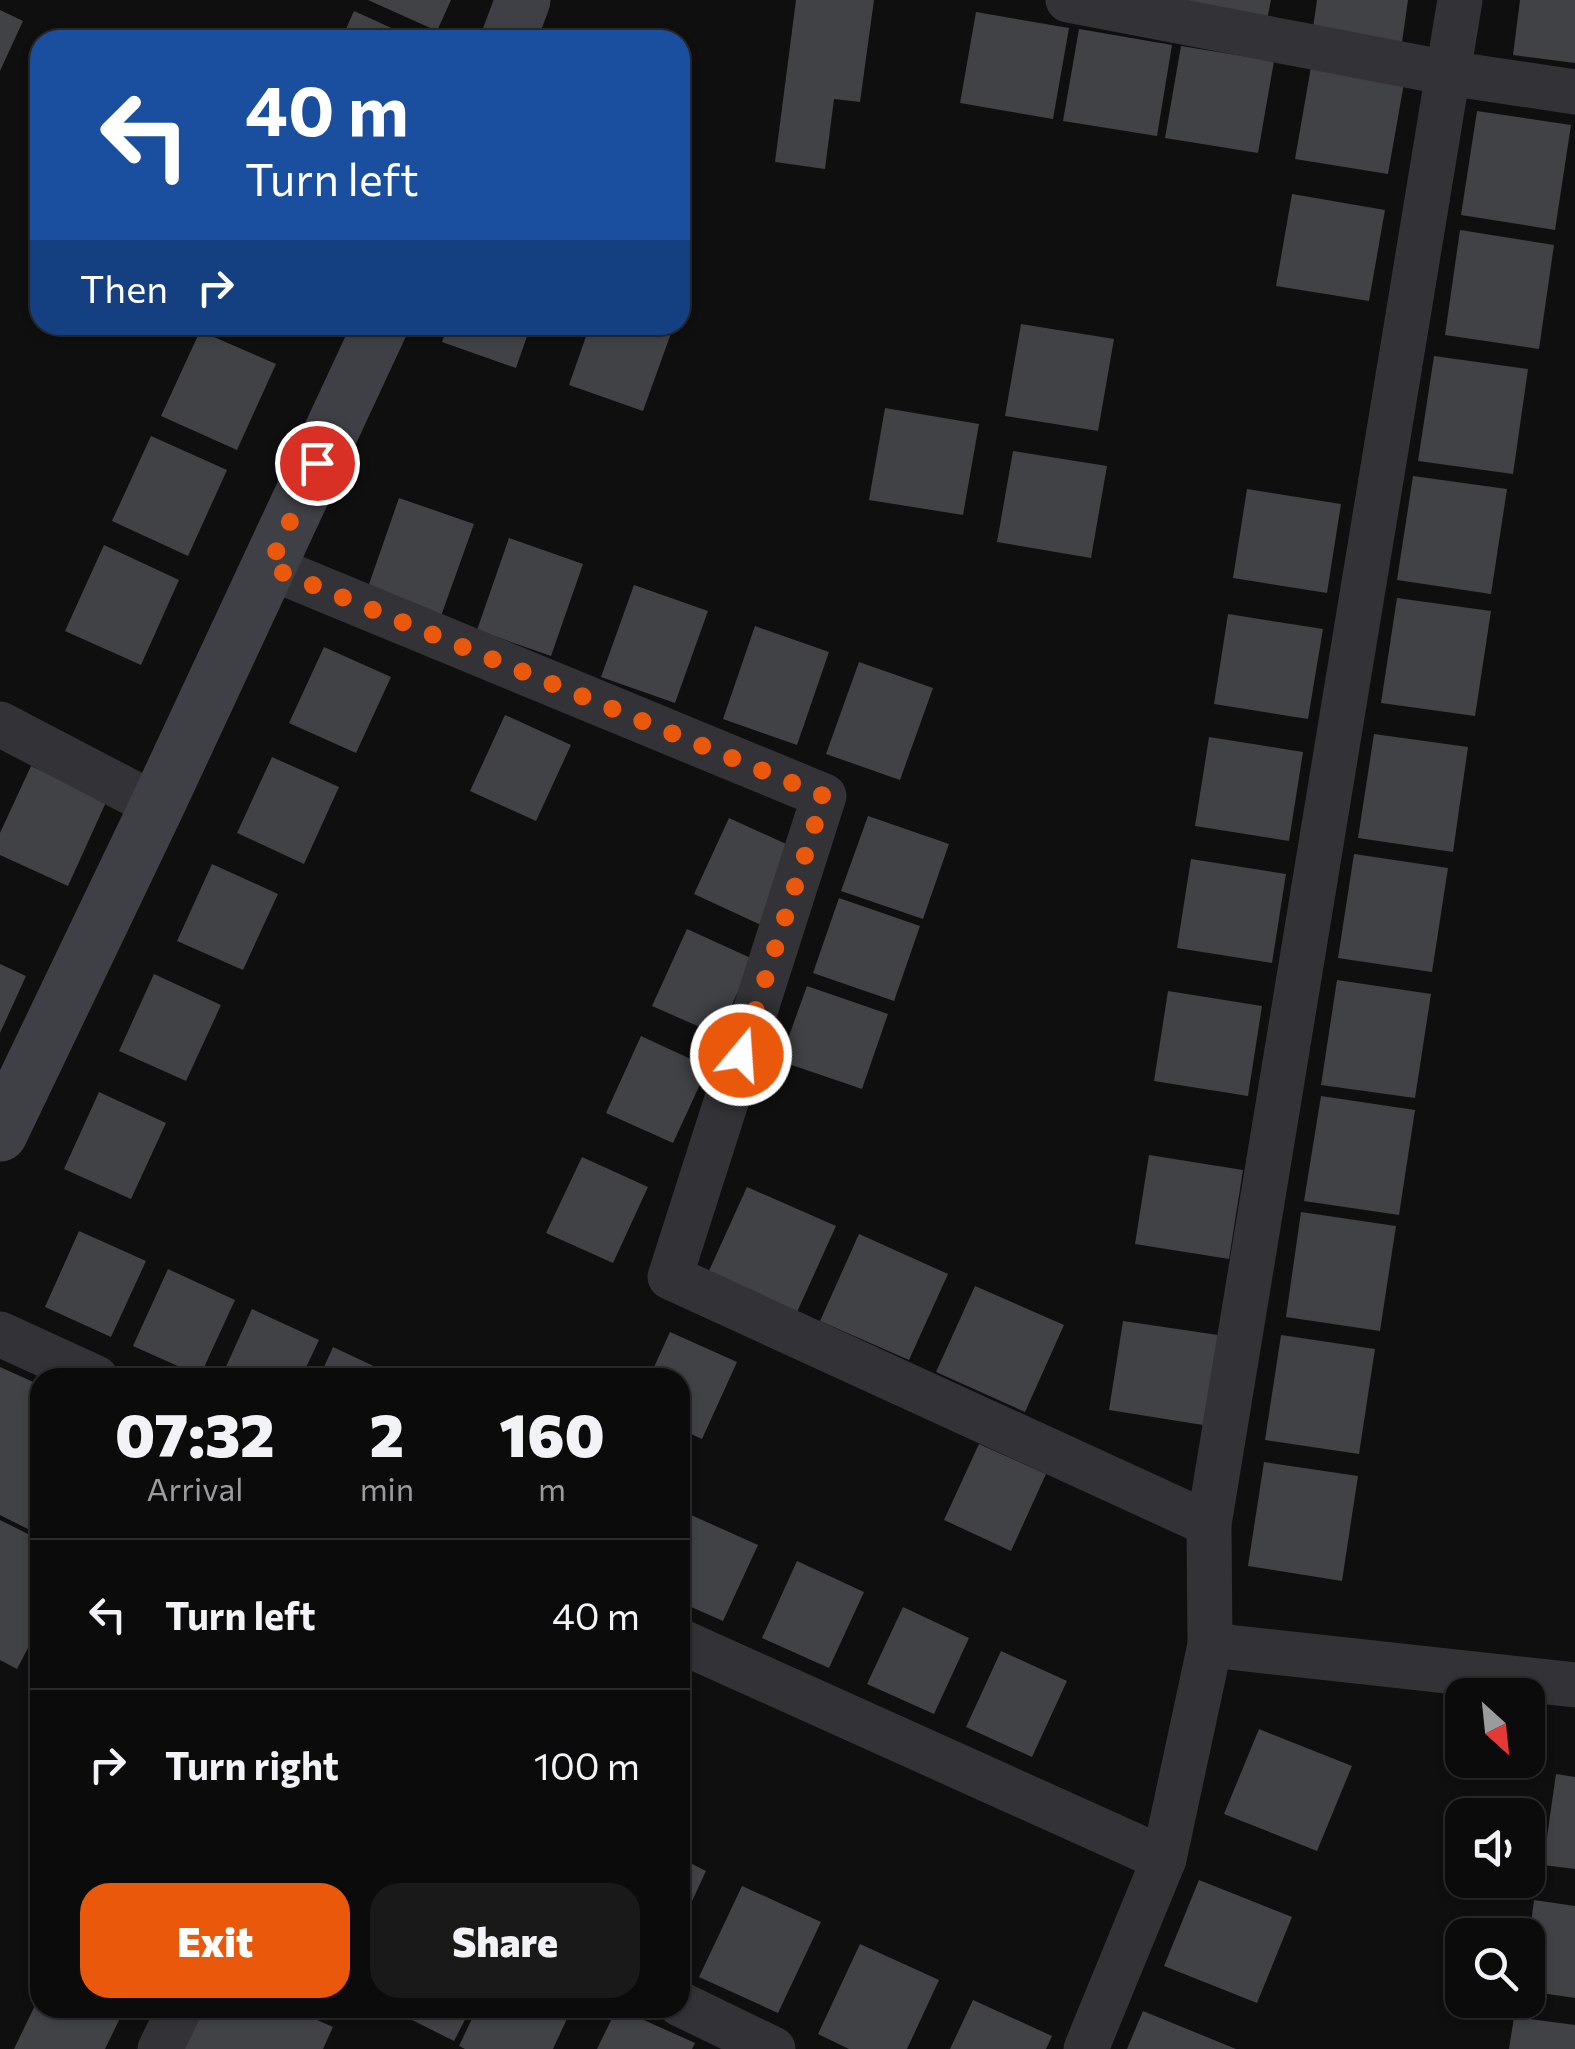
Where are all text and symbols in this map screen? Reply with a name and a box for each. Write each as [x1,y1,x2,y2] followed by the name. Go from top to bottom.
[245,65,409,150] text: 40 m
[80,70,210,200] icon: left
[245,150,419,205] text: Turn left
[188,260,243,315] icon: right
[80,264,168,311] text: Then
[275,421,360,506] pin
[290,436,345,491] icon: arrive
[689,1003,793,1107] position arrow
[115,1396,275,1469] text: 07:32
[370,1396,404,1469] text: 2
[499,1396,605,1469] text: 160
[146,1468,243,1508] text: Arrival
[360,1468,414,1508] text: min
[538,1468,566,1508] text: m
[80,1587,135,1642] icon: left
[165,1591,316,1638] text: Turn left
[552,1591,640,1638] text: 40 m
[1445,1678,1545,1778] north arrow
[1445,1678,1545,2018] map controls
[80,1737,135,1792] icon: right
[165,1741,339,1788] text: Turn right
[534,1741,640,1788] text: 100 m
[1445,1798,1545,1898] button: sound
[80,1883,350,1998] button: Exit
[370,1883,640,1998] button: Share
[1445,1918,1545,2018] button: search

